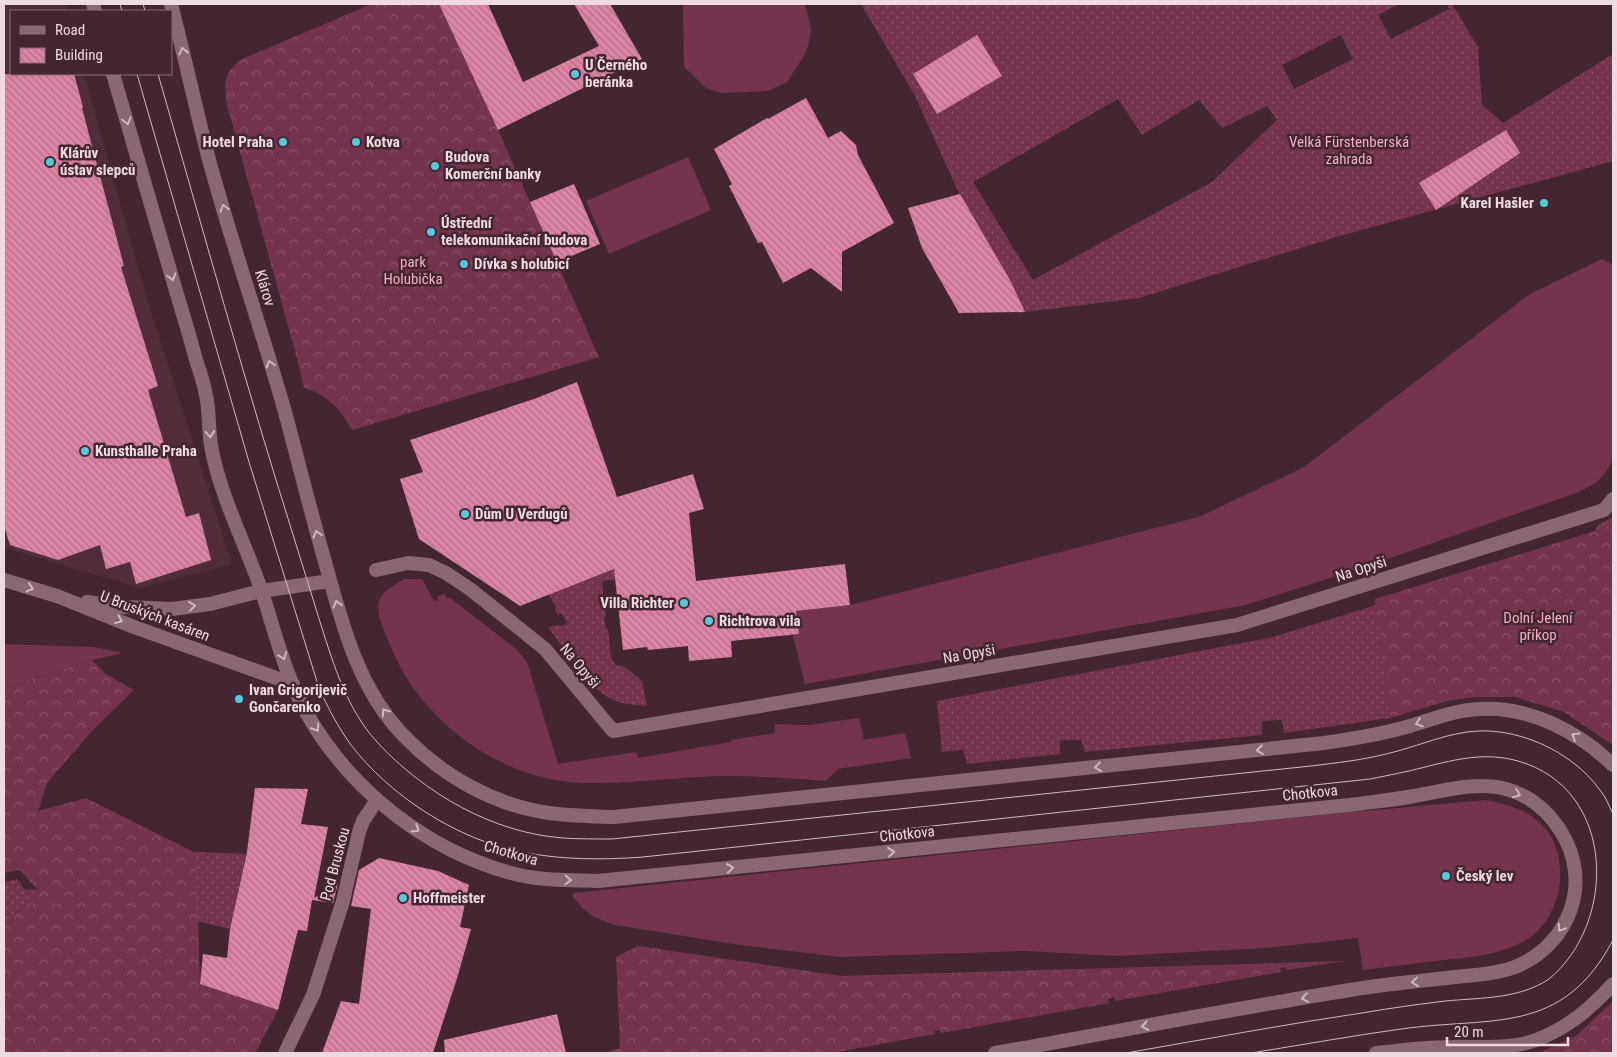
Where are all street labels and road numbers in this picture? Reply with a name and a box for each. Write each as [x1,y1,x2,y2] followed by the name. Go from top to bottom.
[251,268,279,309] street label: Klárov
[1333,552,1389,586] street label: Na Opyši
[98,587,212,645] street label: U Bruských kasáren
[556,640,604,692] street label: Na Opyši
[941,641,997,667] street label: Na Opyši
[1282,781,1338,805] street label: Chotkova
[879,822,935,846] street label: Chotkova
[317,825,353,903] street label: Pod Bruskou
[482,837,540,869] street label: Chotkova

